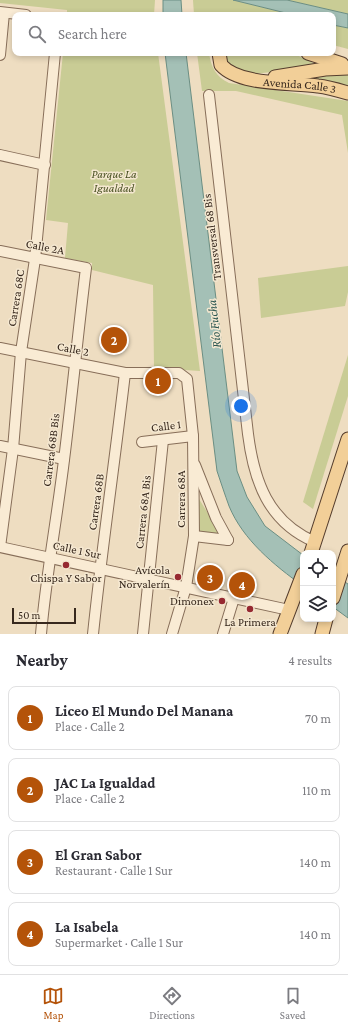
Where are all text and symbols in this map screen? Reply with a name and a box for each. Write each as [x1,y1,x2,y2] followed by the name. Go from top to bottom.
[12,12,336,56] search box
[26,23,48,45] icon: search
[58,26,127,42] text: Search here
[263,75,338,96] street label: Avenida Calle 3
[91,167,137,195] park label: Parque La Igualdad
[200,193,224,281] street label: Transversal 68 Bis
[25,236,66,258] street label: Calle 2A
[5,268,27,328] street label: Carrera 68C
[204,299,224,349] water label: Río Fucha
[101,325,127,355] pin: 2
[56,339,90,359] street label: Calle 2
[145,366,171,396] pin: 1
[231,396,251,416] your location
[40,412,62,487] street label: Carrera 68B Bis
[150,417,182,435] street label: Calle 1
[174,470,188,528] street label: Carrera 68A
[85,472,107,531] street label: Carrera 68B
[132,474,154,549] street label: Carrera 68A Bis
[52,538,103,562] street label: Calle 1 Sur
[300,550,336,622] map controls
[300,550,336,586] button: locate
[61,560,71,570] marker: Chispa Y Sabor
[119,563,171,591] place label: Avícola Norvalerín
[197,563,223,593] pin: 3
[229,570,255,600] pin: 4
[30,571,103,585] place label: Chispa Y Sabor
[173,572,183,582] marker: Avícola Norvalerín
[300,586,336,622] button: layers
[170,594,214,608] place label: Dimonex
[217,596,227,606] marker: Dimonex
[245,604,255,614] marker: La Primera
[12,606,76,625] scale bar
[18,609,40,621] text: 50 m
[224,615,276,629] place label: La Primera
[16,651,68,670] text: Nearby
[288,653,332,668] text: 4 results
[55,703,233,719] text: Liceo El Mundo Del Manana
[28,711,32,726] text: 1
[305,711,331,726] text: 70 m
[55,719,125,734] text: Place · Calle 2
[55,775,156,791] text: JAC La Igualdad
[27,783,33,798] text: 2
[302,783,331,798] text: 110 m
[55,791,125,806] text: Place · Calle 2
[55,847,142,863] text: El Gran Sabor
[27,855,33,870] text: 3
[300,855,331,870] text: 140 m
[55,863,173,878] text: Restaurant · Calle 1 Sur
[55,919,119,935] text: La Isabela
[26,927,34,942] text: 4
[300,927,331,942] text: 140 m
[55,935,183,950] text: Supermarket · Calle 1 Sur
[42,985,64,1021] tab: Map
[149,985,195,1021] tab: Directions
[280,985,306,1021] tab: Saved

